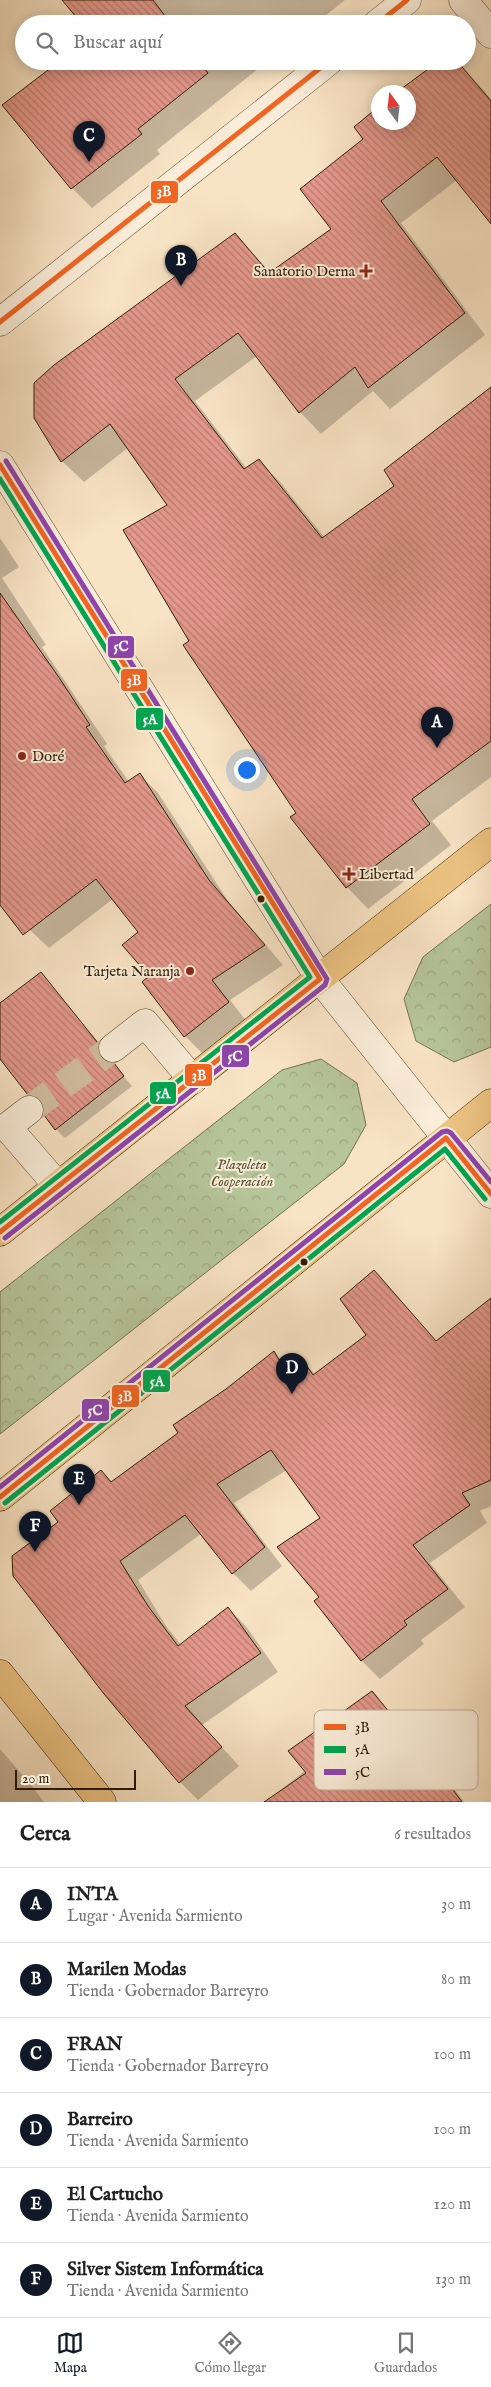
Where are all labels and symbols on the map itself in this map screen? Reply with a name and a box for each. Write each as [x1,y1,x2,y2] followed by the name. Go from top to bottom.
[371,85,416,130] north arrow
[73,121,105,162] pin: C
[150,180,179,204] line badge: 3B
[157,183,171,201] text: 3B
[165,245,197,286] pin: B
[254,262,356,281] place label: Sanatorio Derna
[359,264,373,278] marker: Sanatorio Derna
[107,635,135,659] line badge: 5C
[113,638,129,656] text: 5C
[120,668,148,692] line badge: 3B
[127,672,141,690] text: 3B
[135,707,164,731] line badge: 5A
[421,707,453,748] pin: A
[143,711,159,729] text: 5A
[32,747,65,766] place label: Doré
[16,750,28,762] marker: Doré
[234,757,260,783] your location
[359,865,415,884] place label: Libertad
[343,868,355,880] marker: Libertad
[256,894,266,904] unlabelled marker
[84,962,181,981] place label: Tarjeta Naranja
[184,965,196,977] marker: Tarjeta Naranja
[221,1044,250,1068] line badge: 5C
[227,1048,243,1066] text: 5C
[184,1063,213,1087] line badge: 3B
[192,1067,206,1085] text: 3B
[149,1081,177,1105] line badge: 5A
[156,1085,172,1103] text: 5A
[211,1155,273,1191] park label: Plazoleta Cooperación
[299,1257,309,1267] unlabelled marker
[276,1353,308,1394] pin: D
[142,1369,171,1393] line badge: 5A
[150,1373,166,1391] text: 5A
[111,1384,140,1408] line badge: 3B
[118,1388,132,1406] text: 3B
[81,1398,110,1422] line badge: 5C
[87,1402,103,1420] text: 5C
[63,1464,95,1505] pin: E
[19,1511,51,1552] pin: F
[314,1710,478,1790] legend
[355,1719,370,1737] text: 3B
[355,1741,370,1759] text: 5A
[355,1764,370,1782] text: 5C
[15,1767,136,1790] scale bar

